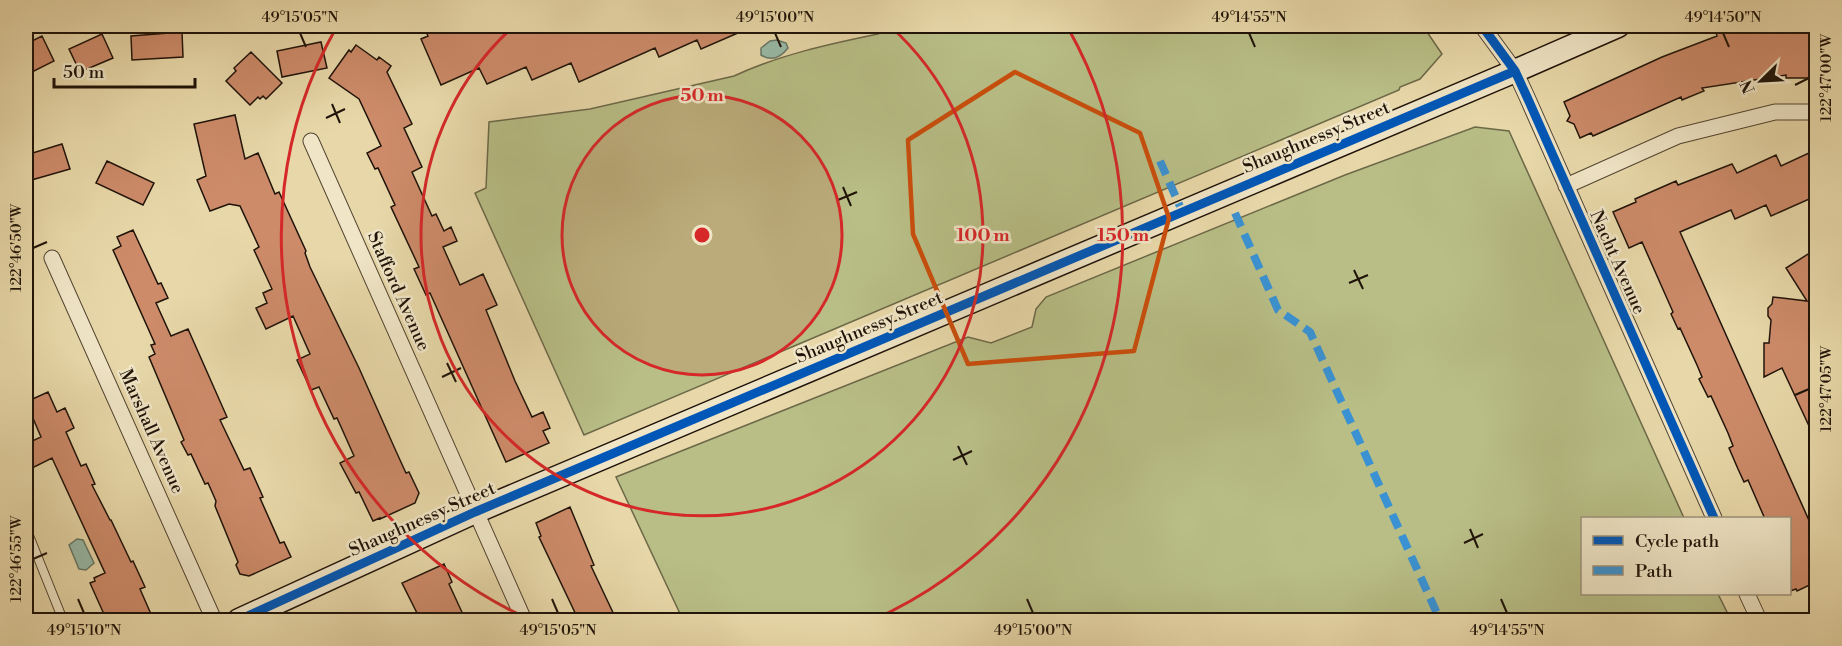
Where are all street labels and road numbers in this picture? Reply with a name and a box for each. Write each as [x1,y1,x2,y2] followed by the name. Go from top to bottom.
[1239,96,1394,179] street label: Shaughnessy Street
[1584,207,1651,318] street label: Nacht Avenue
[362,228,435,355] street label: Stafford Avenue
[792,286,947,369] street label: Shaughnessy Street
[114,365,189,497] street label: Marshall Avenue
[345,477,500,562] street label: Shaughnessy Street

